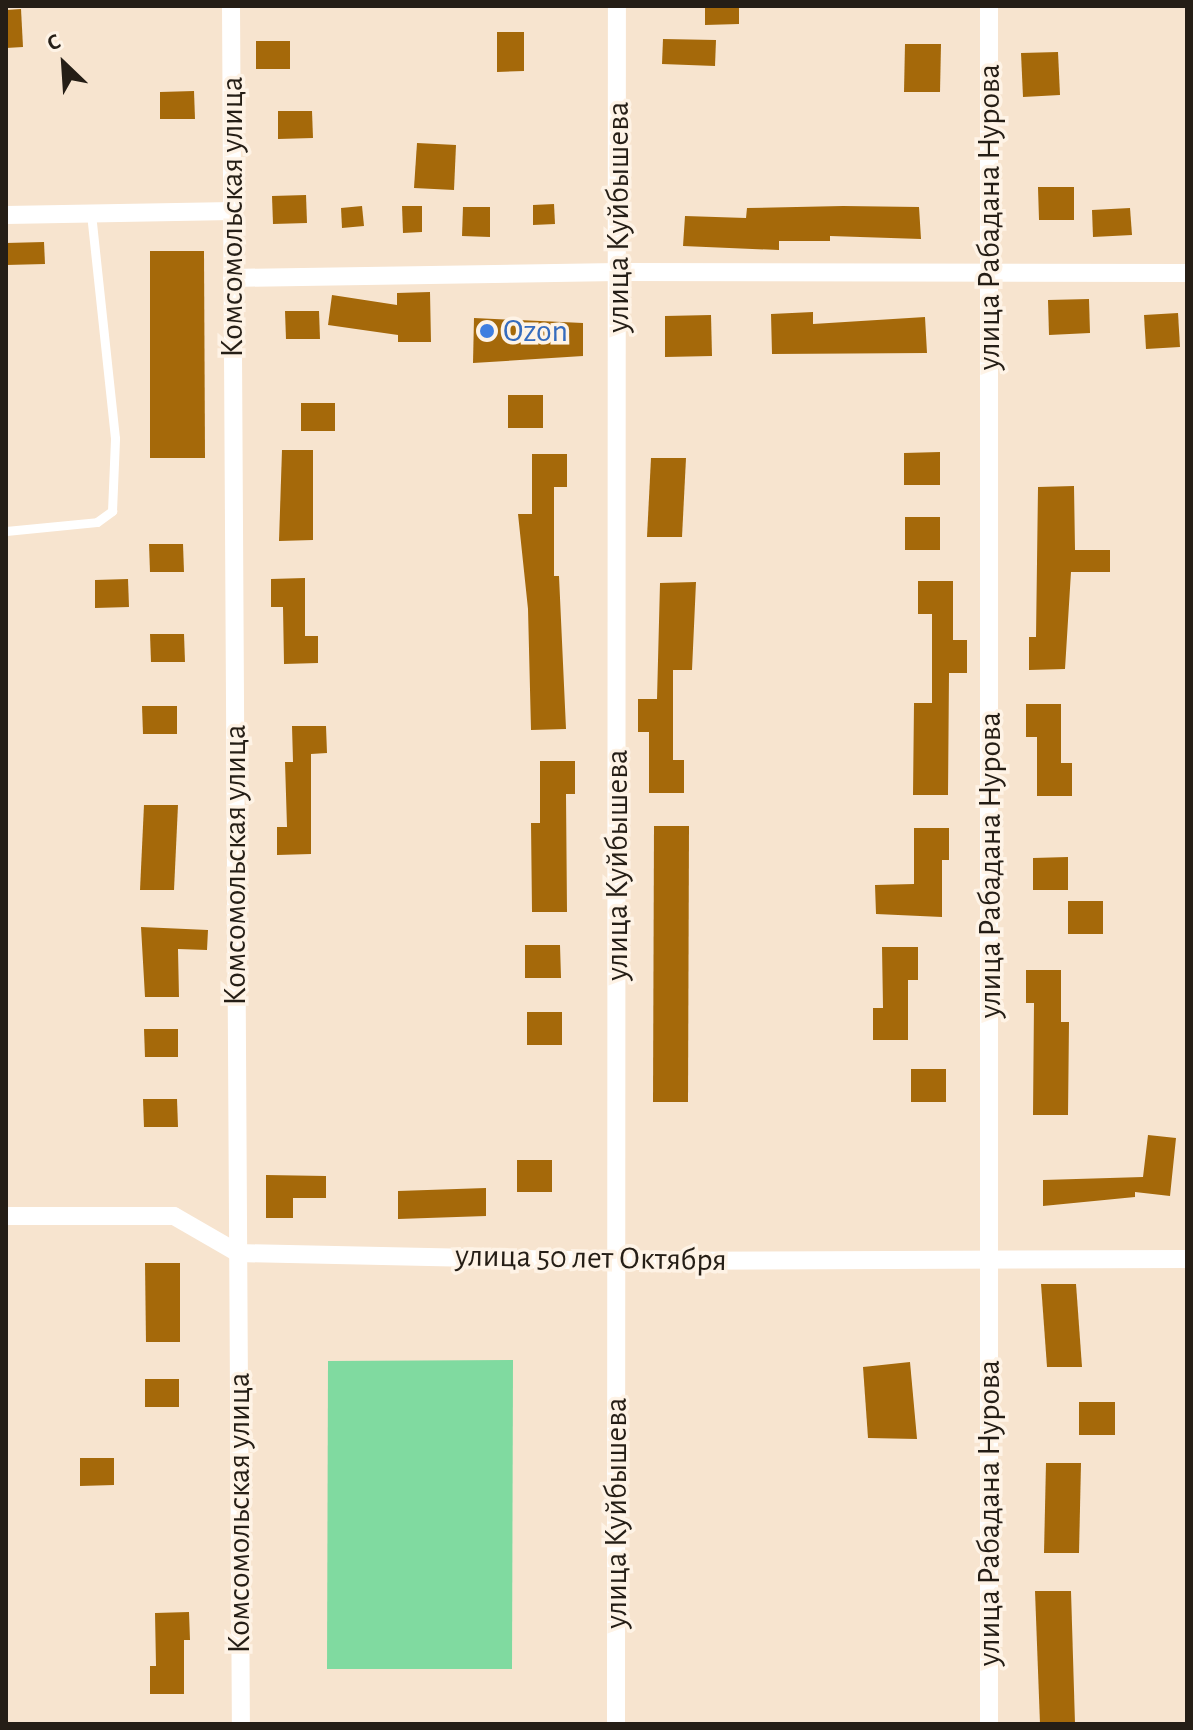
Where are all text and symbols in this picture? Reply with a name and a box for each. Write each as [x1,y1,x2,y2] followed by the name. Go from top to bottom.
[24,24,104,104] north arrow
[44,30,64,55] text: С
[970,64,1008,370] street label: улица Рабадана Нурова
[213,76,251,358] street label: Комсомольская улица
[599,101,637,333] street label: улица Куйбышева
[503,312,568,350] place label: Ozon
[478,322,496,340] marker: Ozon
[971,712,1009,1018] street label: улица Рабадана Нурова
[216,724,254,1006] street label: Комсомольская улица
[598,749,636,981] street label: улица Куйбышева
[455,1236,727,1280] street label: улица 50 лет Октября
[970,1360,1008,1666] street label: улица Рабадана Нурова
[220,1372,258,1654] street label: Комсомольская улица
[597,1397,635,1629] street label: улица Куйбышева

